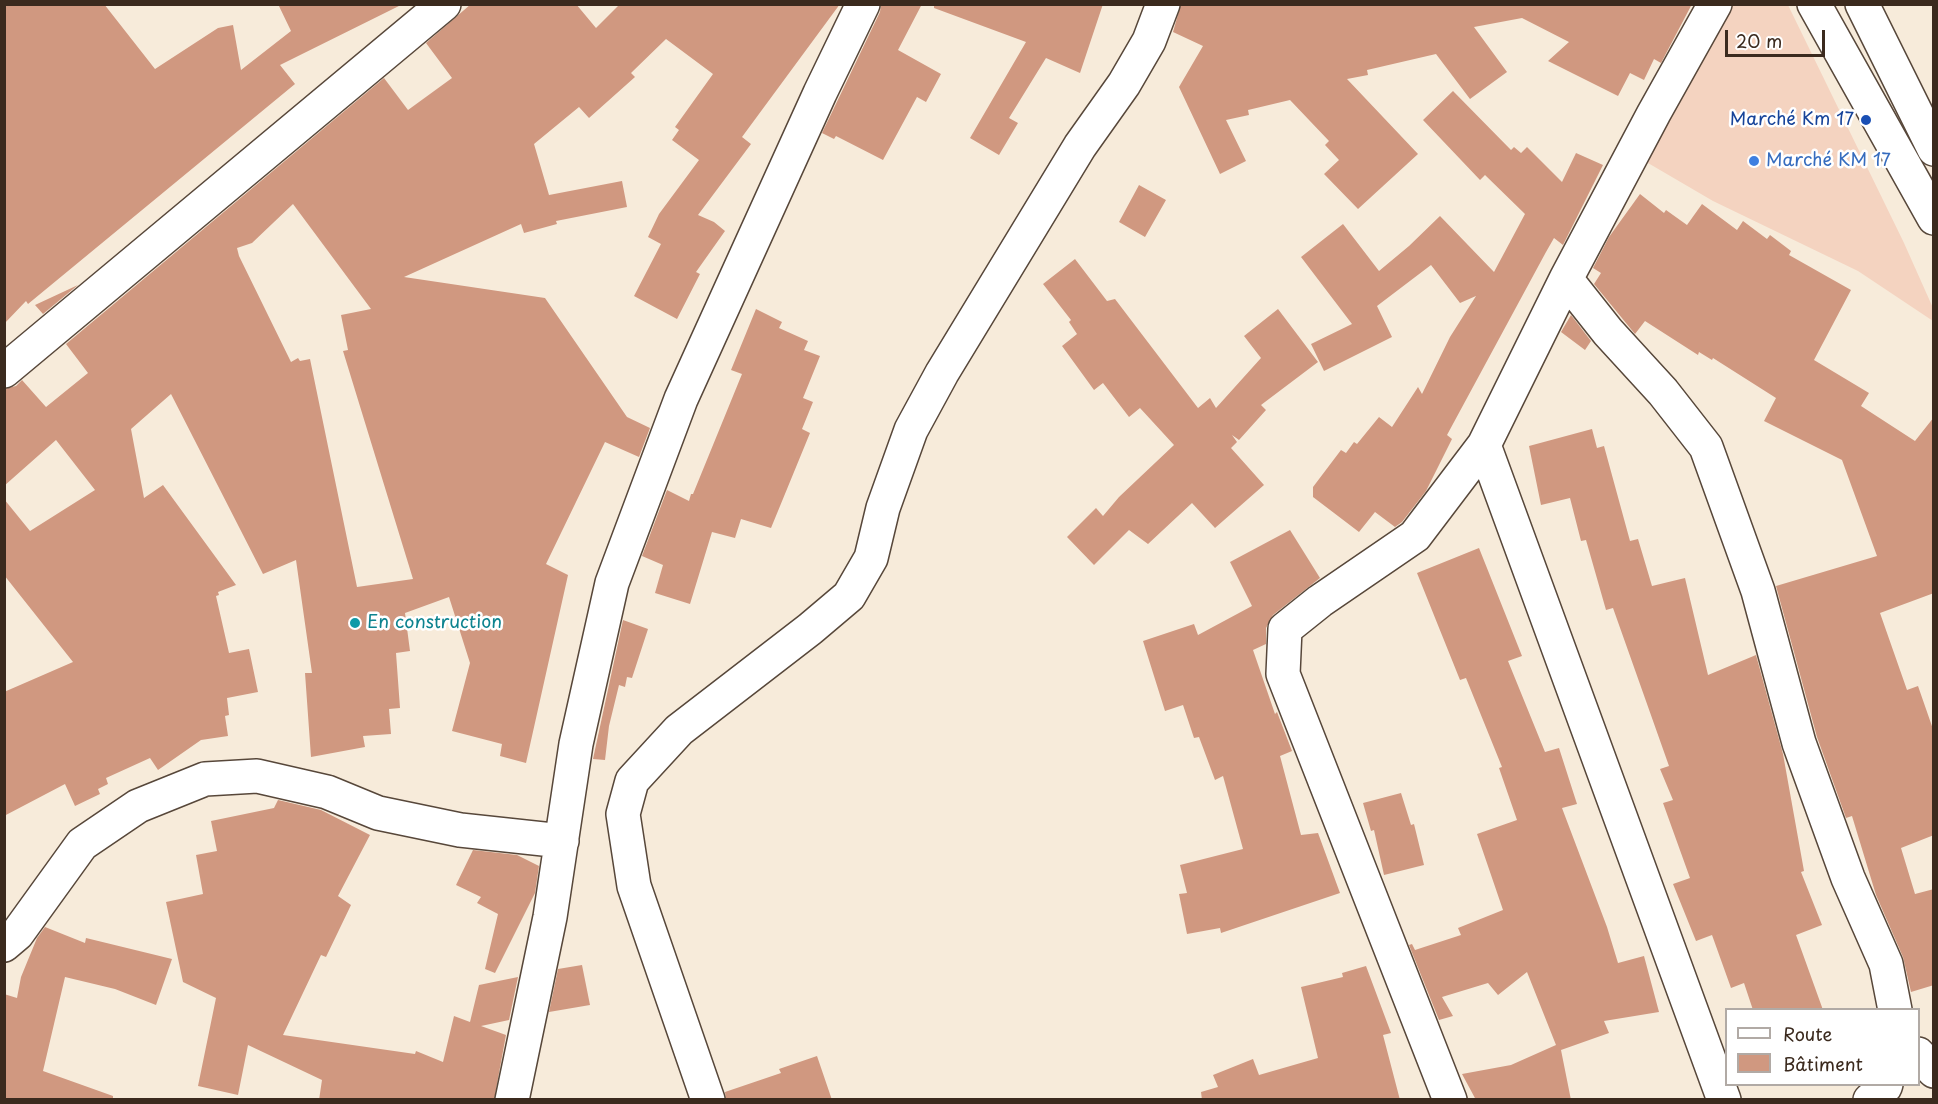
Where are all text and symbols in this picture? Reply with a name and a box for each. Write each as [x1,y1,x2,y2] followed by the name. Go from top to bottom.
[1728,18,1828,56] scale bar
[1736,27,1782,54] text: 20 m
[1730,109,1854,131] place label: Marché Km 17
[1859,113,1873,127] marker: Marché Km 17
[1766,150,1891,172] place label: Marché KM 17
[1747,154,1761,168] marker: Marché KM 17
[367,612,502,634] place label: En construction
[348,616,362,630] marker: En construction
[1725,1008,1920,1086] legend
[1783,1020,1832,1047] text: Route
[1783,1050,1863,1077] text: Bâtiment

